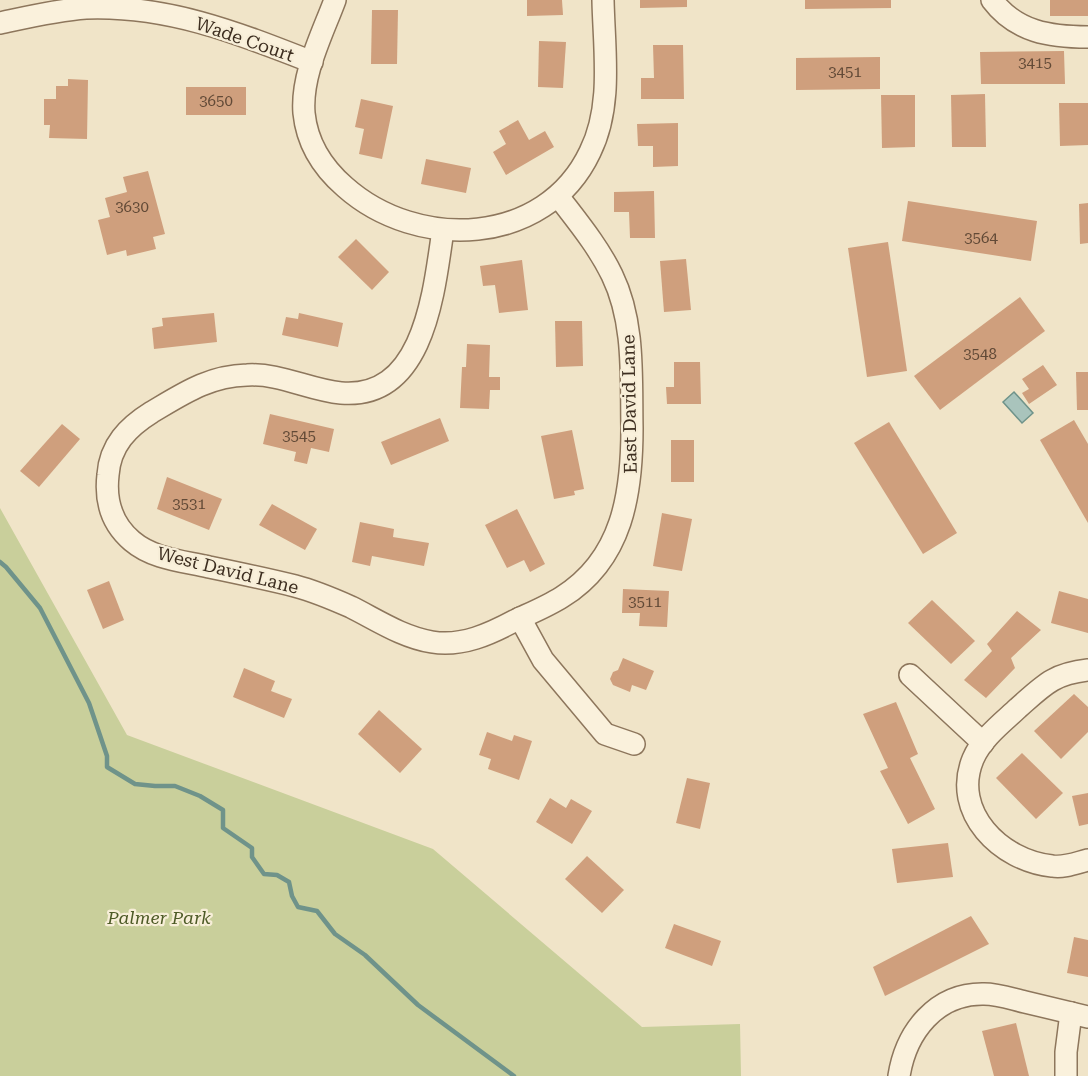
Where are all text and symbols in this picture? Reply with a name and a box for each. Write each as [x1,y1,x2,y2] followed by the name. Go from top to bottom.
[193,12,297,66] street label: Wade Court
[1018,54,1052,72] house number: 3415
[828,63,862,81] house number: 3451
[199,92,233,110] house number: 3650
[115,198,149,216] house number: 3630
[964,229,998,247] house number: 3564
[617,334,641,474] street label: East David Lane
[963,345,997,363] house number: 3548
[282,427,316,445] house number: 3545
[172,495,206,513] house number: 3531
[155,542,301,598] street label: West David Lane
[628,593,662,611] house number: 3511
[106,907,211,928] park label: Palmer Park

